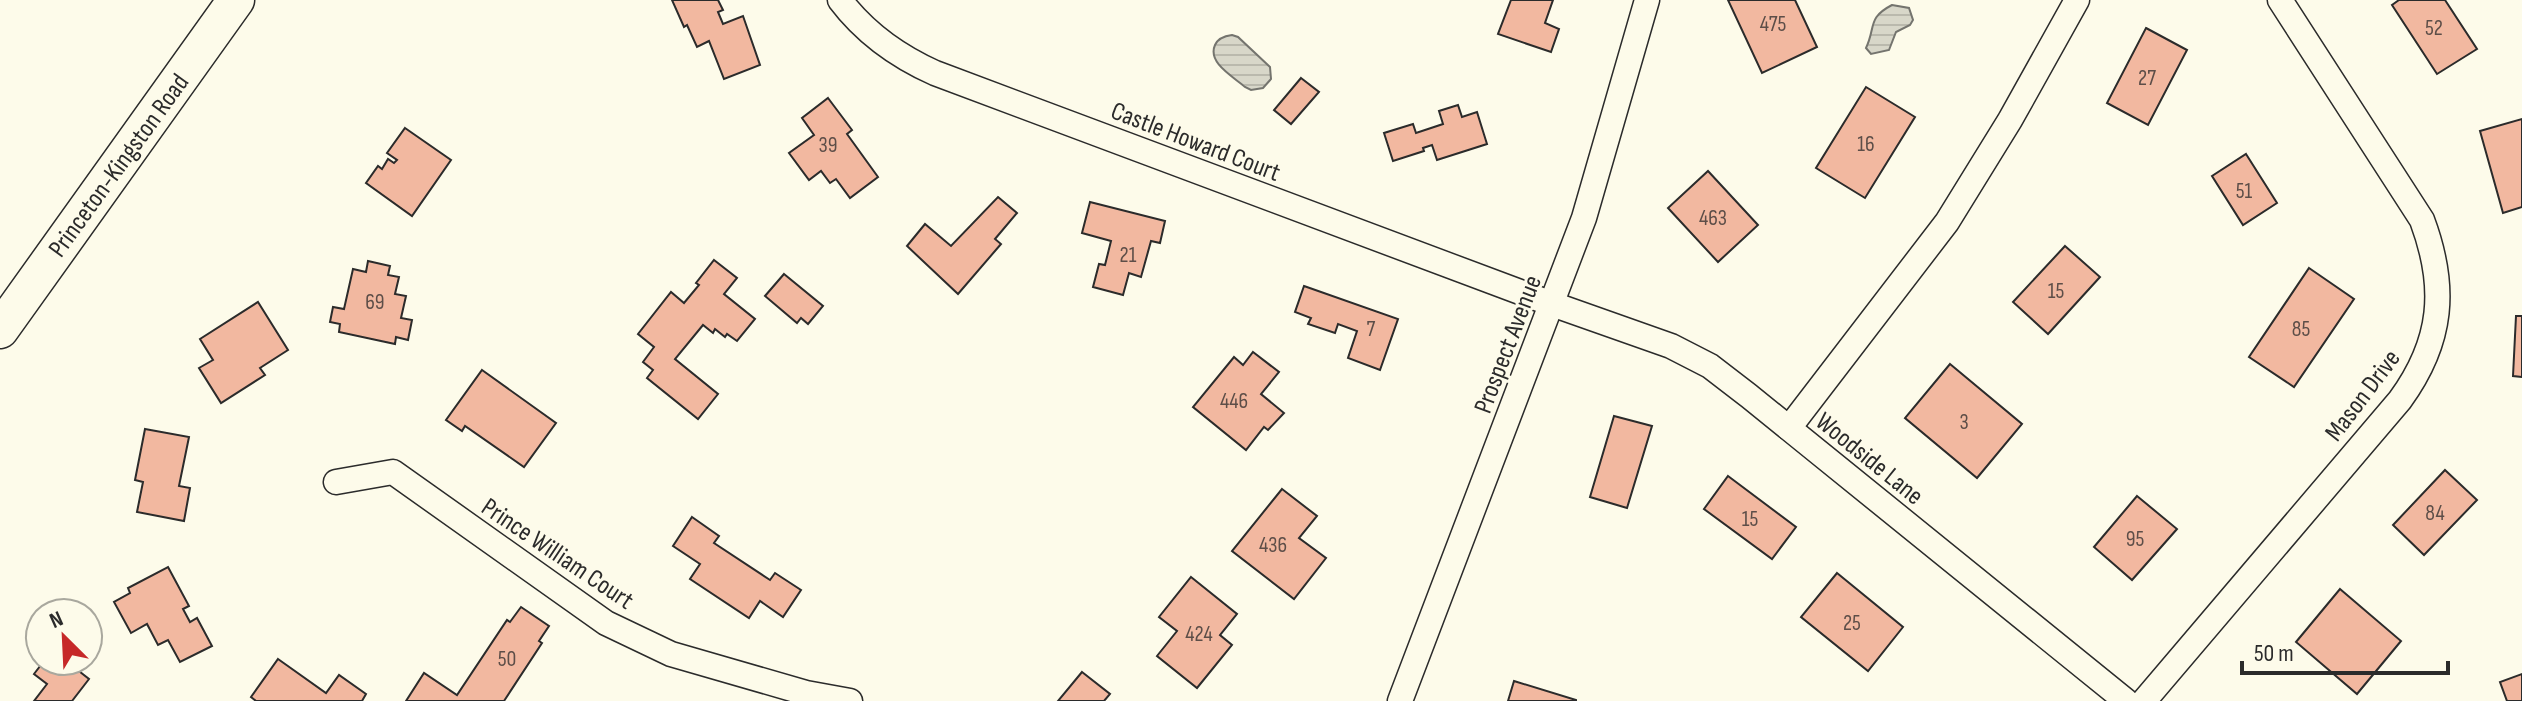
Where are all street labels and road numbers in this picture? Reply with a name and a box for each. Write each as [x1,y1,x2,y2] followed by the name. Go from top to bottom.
[42,68,196,264] street label: Princeton-Kingston Road
[1106,96,1285,189] street label: Castle Howard Court
[1468,271,1549,418] street label: Prospect Avenue
[2319,344,2408,448] street label: Mason Drive
[1809,406,1929,512] street label: Woodside Lane
[475,492,639,617] street label: Prince William Court

